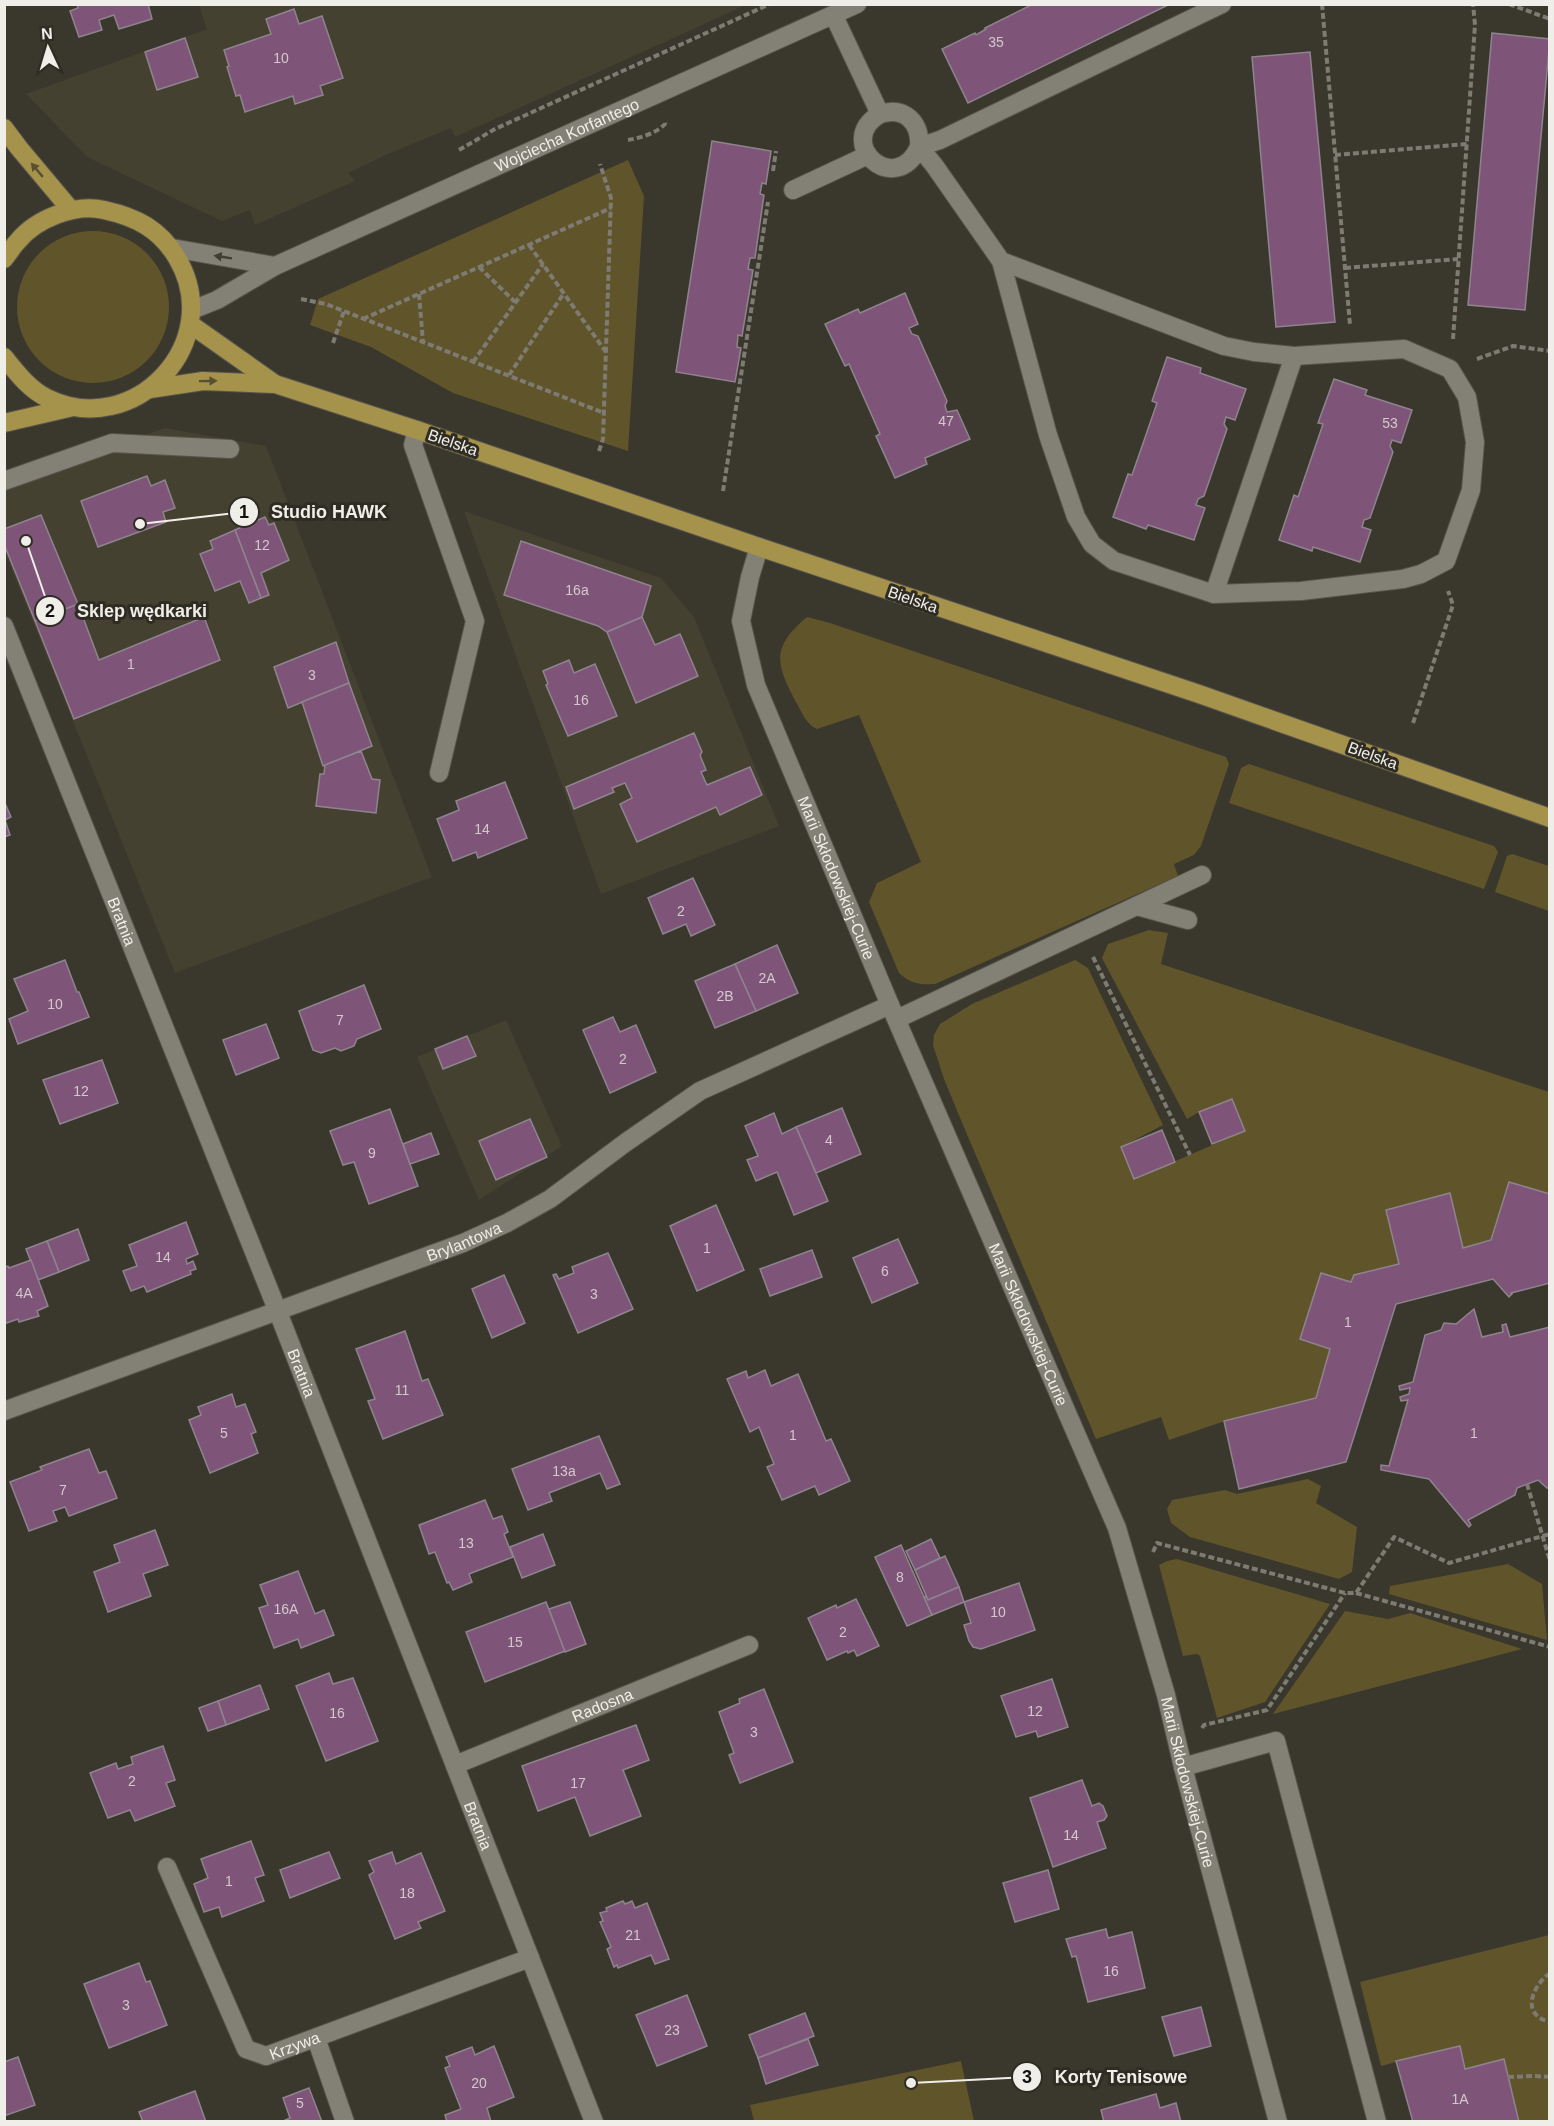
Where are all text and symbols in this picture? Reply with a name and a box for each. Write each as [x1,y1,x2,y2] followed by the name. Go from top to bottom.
[18,18,78,78] north arrow
[41,25,53,42] text: N
[988,34,1004,50] house number: 35
[273,50,289,66] house number: 10
[492,95,642,175] street label: Wojciecha Korfantego
[31,163,44,178] one-way arrow
[214,253,233,262] one-way arrow
[198,377,217,386] one-way arrow
[938,413,954,429] house number: 47
[1382,415,1398,431] house number: 53
[426,426,480,459] street label: Bielska
[229,494,399,530] callout: Studio HAWK
[239,502,249,522] text: 1
[271,502,387,522] text: Studio HAWK
[254,537,270,553] house number: 12
[565,582,589,598] house number: 16a
[886,583,940,616] street label: Bielska
[35,593,219,629] callout: Sklep wędkarki
[45,601,55,621] text: 2
[77,601,207,621] text: Sklep wędkarki
[127,656,135,672] house number: 1
[308,667,316,683] house number: 3
[573,692,589,708] house number: 16
[1346,739,1400,772] street label: Bielska
[795,794,878,962] street label: Marii Skłodowskiej-Curie
[474,821,490,837] house number: 14
[104,895,139,948] street label: Bratnia
[677,903,685,919] house number: 2
[758,970,776,986] house number: 2A
[716,988,734,1004] house number: 2B
[47,996,63,1012] house number: 10
[336,1012,344,1028] house number: 7
[619,1051,627,1067] house number: 2
[73,1083,89,1099] house number: 12
[825,1132,833,1148] house number: 4
[368,1145,376,1161] house number: 9
[424,1219,504,1265] street label: Brylantowa
[703,1240,711,1256] house number: 1
[985,1241,1071,1408] street label: Marii Skłodowskiej-Curie
[155,1249,171,1265] house number: 14
[881,1263,889,1279] house number: 6
[15,1285,33,1301] house number: 4A
[590,1286,598,1302] house number: 3
[1344,1314,1352,1330] house number: 1
[284,1346,318,1400] street label: Bratnia
[395,1382,409,1398] house number: 11
[220,1425,228,1441] house number: 5
[1470,1425,1478,1441] house number: 1
[789,1427,797,1443] house number: 1
[552,1463,576,1479] house number: 13a
[59,1482,67,1498] house number: 7
[458,1535,474,1551] house number: 13
[896,1569,904,1585] house number: 8
[274,1601,299,1617] house number: 16A
[990,1604,1006,1620] house number: 10
[839,1624,847,1640] house number: 2
[507,1634,523,1650] house number: 15
[570,1685,635,1725] street label: Radosna
[1158,1695,1218,1869] street label: Marii Skłodowskiej-Curie
[1027,1703,1043,1719] house number: 12
[329,1705,345,1721] house number: 16
[750,1724,758,1740] house number: 3
[128,1773,136,1789] house number: 2
[570,1775,586,1791] house number: 17
[461,1799,495,1853] street label: Bratnia
[1063,1827,1079,1843] house number: 14
[225,1873,233,1889] house number: 1
[399,1885,415,1901] house number: 18
[625,1927,641,1943] house number: 21
[1103,1963,1119,1979] house number: 16
[122,1997,130,2013] house number: 3
[664,2022,680,2038] house number: 23
[267,2029,322,2063] street label: Krzywa
[1012,2059,1199,2095] callout: Korty Tenisowe
[1022,2067,1032,2087] text: 3
[1055,2067,1187,2087] text: Korty Tenisowe
[471,2075,487,2091] house number: 20
[1451,2091,1469,2107] house number: 1A
[296,2095,304,2111] house number: 5

